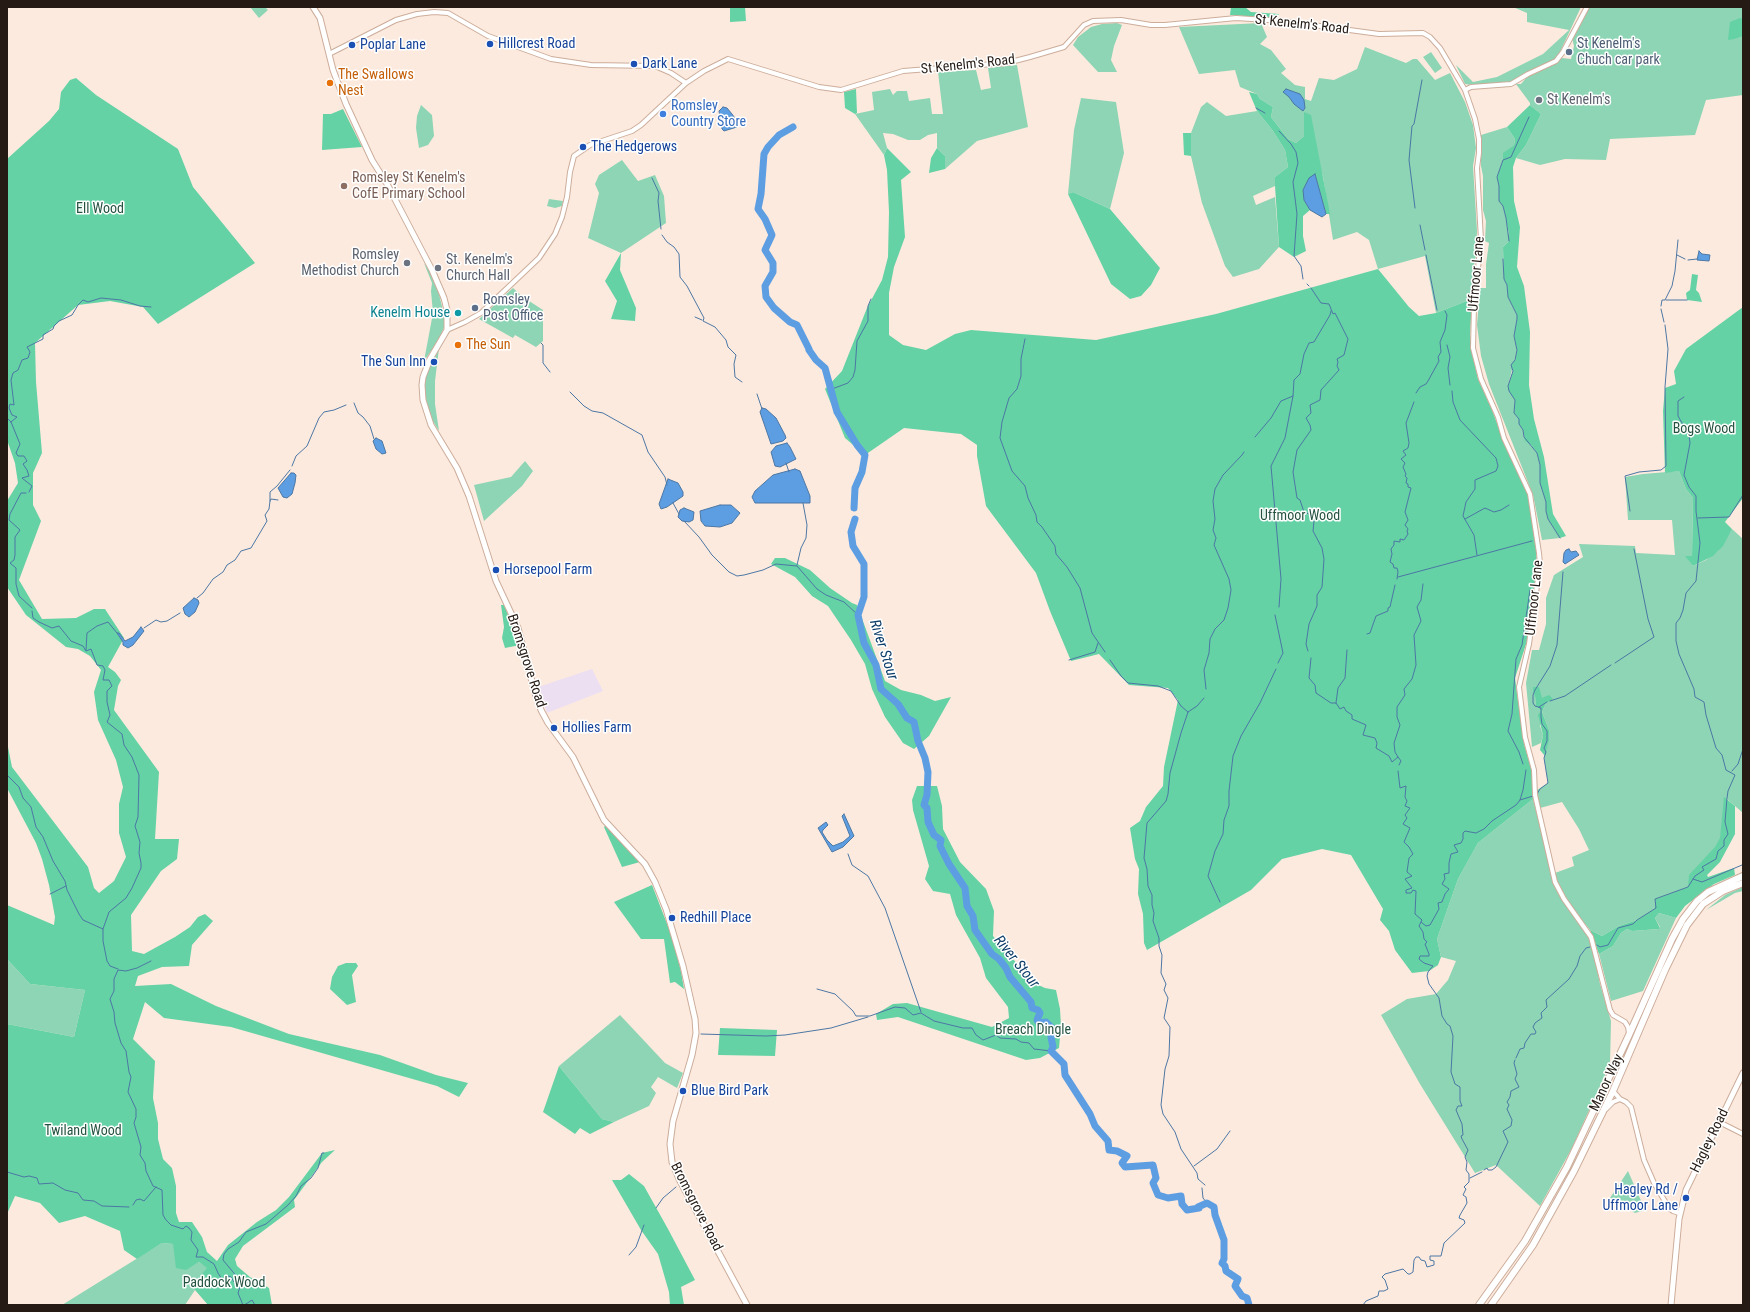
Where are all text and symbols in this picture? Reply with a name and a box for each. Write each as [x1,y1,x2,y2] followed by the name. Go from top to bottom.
[1254,12,1350,38] street label: St Kenelm's Road
[498,36,575,52] place label: Hillcrest Road
[1577,36,1660,68] place label: St Kenelm's Chuch car park
[360,37,426,53] place label: Poplar Lane
[485,39,495,49] marker: Hillcrest Road
[347,40,357,50] marker: Poplar Lane
[1564,47,1574,57] marker: St Kenelm's Chuch car park
[920,52,1016,78] street label: St Kenelm's Road
[642,56,697,72] place label: Dark Lane
[629,59,639,69] marker: Dark Lane
[338,67,414,100] place label: The Swallows Nest
[325,78,335,88] marker: The Swallows Nest
[1547,92,1610,108] place label: St Kenelm's
[1534,95,1544,105] marker: St Kenelm's
[671,98,746,130] place label: Romsley Country Store
[658,109,668,119] marker: Romsley Country Store
[591,139,677,155] place label: The Hedgerows
[578,142,588,152] marker: The Hedgerows
[352,170,465,202] place label: Romsley St Kenelm's CofE Primary School
[339,181,349,191] marker: Romsley St Kenelm's CofE Primary School
[76,201,124,217] park label: Ell Wood
[1465,236,1489,312] street label: Uffmoor Lane
[301,247,399,280] place label: Romsley Methodist Church
[446,252,513,284] place label: St. Kenelm's Church Hall
[402,258,412,268] marker: Romsley Methodist Church
[433,263,443,273] marker: St. Kenelm's Church Hall
[483,292,543,324] place label: Romsley Post Office
[470,303,480,313] marker: Romsley Post Office
[370,305,450,321] place label: Kenelm House
[453,308,463,318] marker: Kenelm House
[466,337,511,353] place label: The Sun
[453,340,463,350] marker: The Sun
[361,354,426,370] place label: The Sun Inn
[429,357,439,367] marker: The Sun Inn
[1673,421,1735,437] park label: Bogs Wood
[1260,508,1340,524] park label: Uffmoor Wood
[1523,560,1547,636] street label: Uffmoor Lane
[504,562,592,578] place label: Horsepool Farm
[491,565,501,575] marker: Horsepool Farm
[503,612,549,710] street label: Bromsgrove Road
[865,618,901,682] water label: River Stour
[562,720,632,736] place label: Hollies Farm
[549,723,559,733] marker: Hollies Farm
[680,910,751,926] place label: Redhill Place
[667,913,677,923] marker: Redhill Place
[989,932,1043,992] water label: River Stour
[995,1022,1071,1038] park label: Breach Dingle
[1586,1052,1628,1114] street label: Manor Way
[691,1083,769,1099] place label: Blue Bird Park
[678,1086,688,1096] marker: Blue Bird Park
[1687,1106,1733,1176] street label: Hagley Road
[44,1123,122,1139] park label: Twiland Wood
[666,1160,726,1254] street label: Bromsgrove Road
[1602,1182,1678,1214] place label: Hagley Rd / Uffmoor Lane
[1681,1193,1691,1203] marker: Hagley Rd / Uffmoor Lane
[183,1275,265,1291] park label: Paddock Wood

